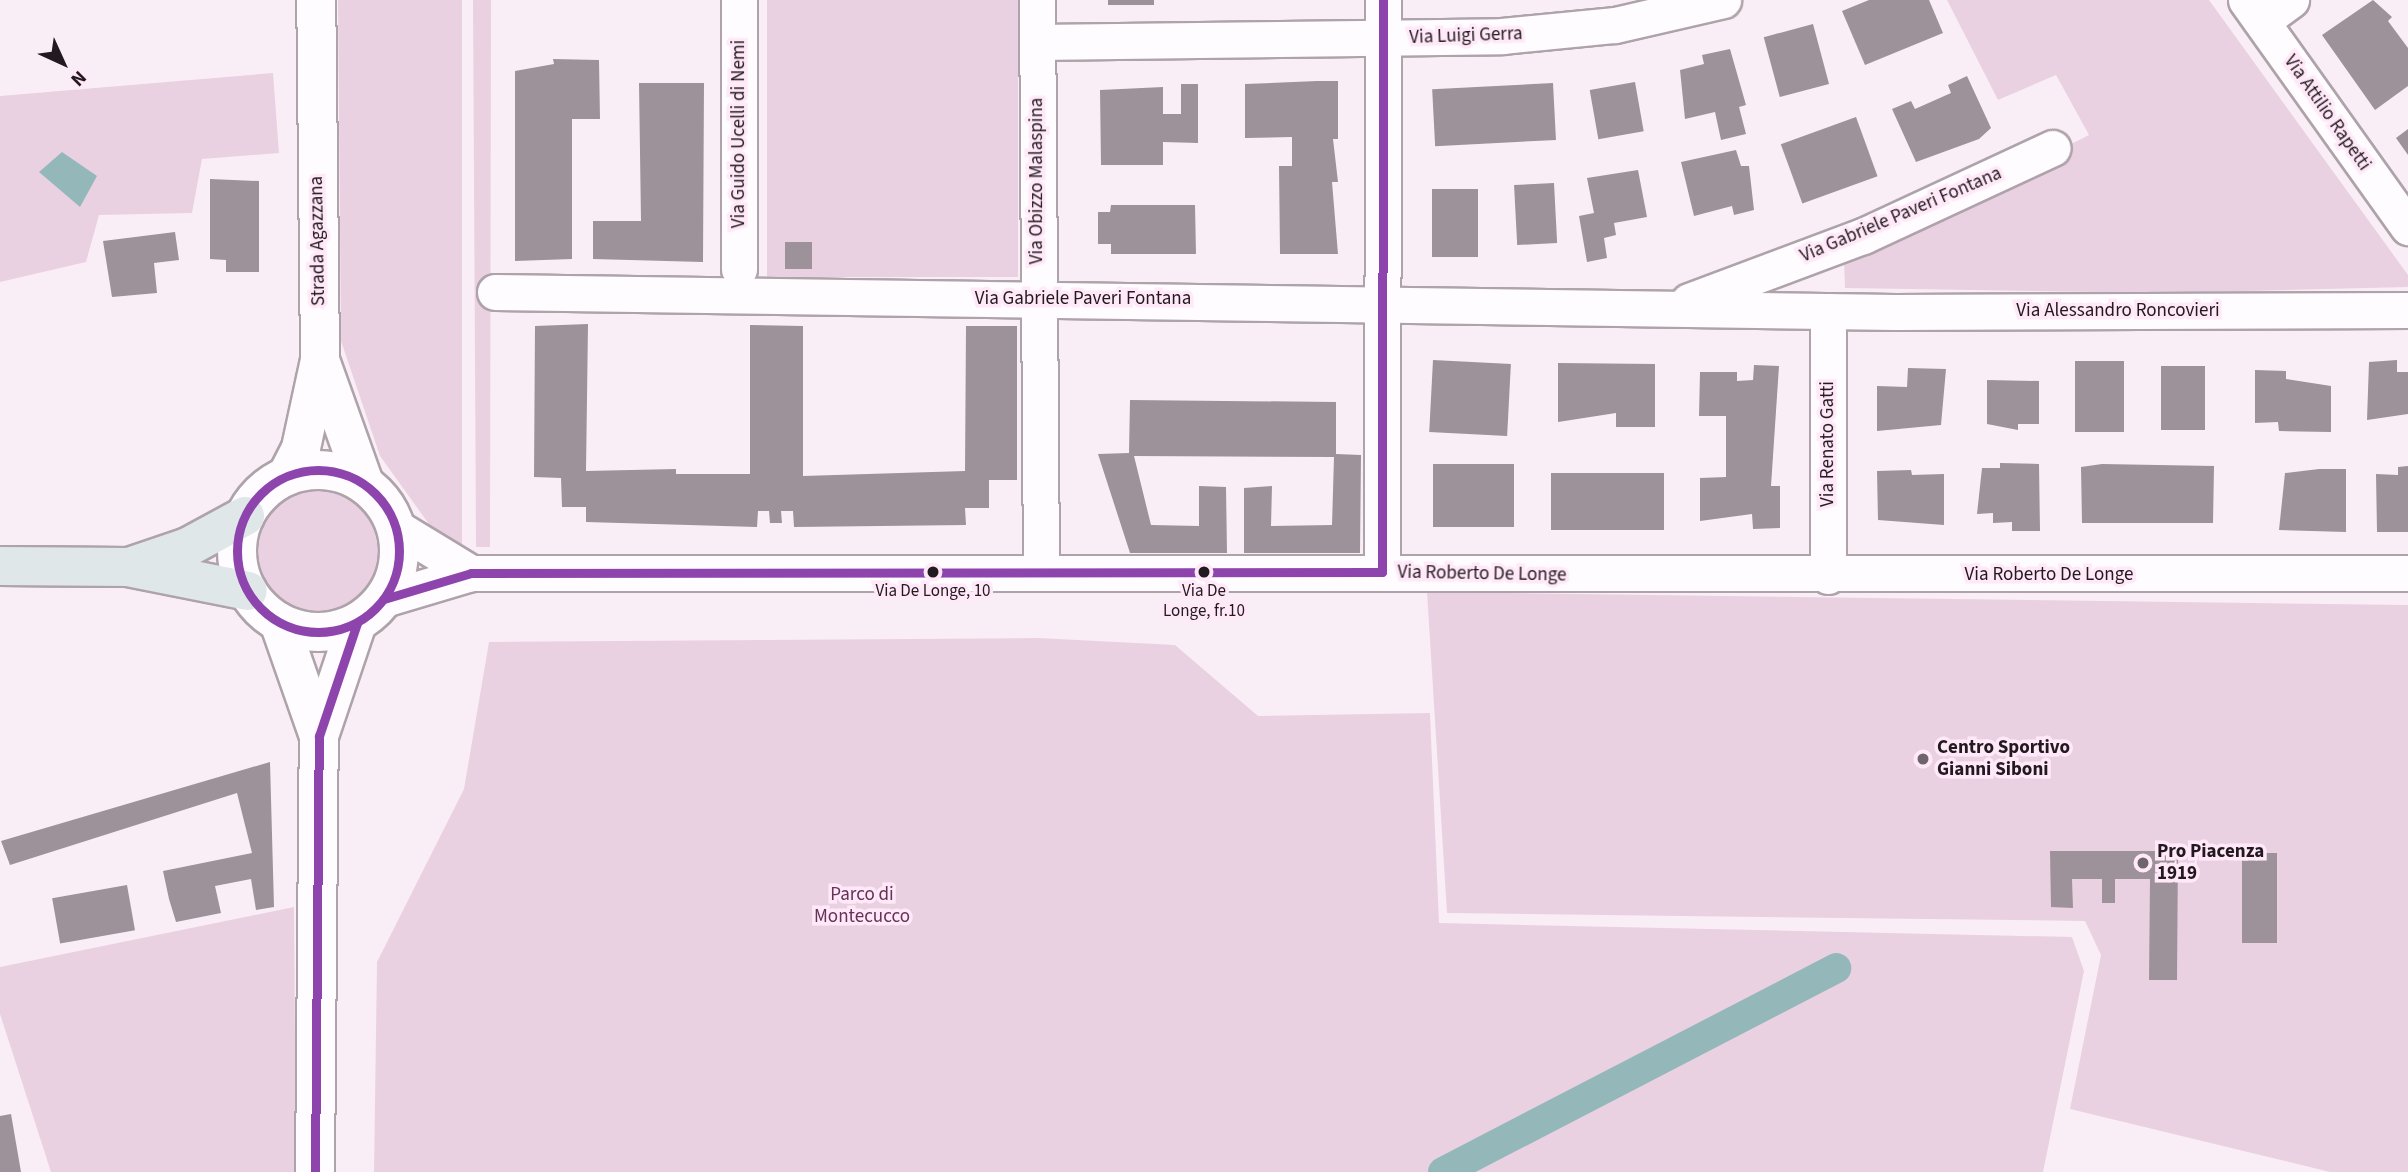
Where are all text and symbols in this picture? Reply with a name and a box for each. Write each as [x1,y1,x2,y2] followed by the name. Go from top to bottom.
[1409,23,1523,49] street label: Via Luigi Gerra
[28,28,98,98] north arrow
[728,40,750,228] street label: Via Guido Ucelli di Nemi
[2279,51,2375,175] street label: Via Attilio Rapetti
[64,64,92,92] text: N
[1026,98,1048,264] street label: Via Obizzo Malaspina
[1797,162,2005,268] street label: Via Gabriele Paveri Fontana
[305,176,331,306] street label: Strada Agazzana
[975,288,1191,310] street label: Via Gabriele Paveri Fontana
[2016,300,2220,322] street label: Via Alessandro Roncovieri
[1817,381,1839,507] street label: Via Renato Gatti
[1397,561,1567,587] street label: Via Roberto De Longe
[1965,564,2133,586] street label: Via Roberto De Longe
[926,565,940,579] marker: Via De Longe, 10
[1197,565,1211,579] marker: Via De Longe, fr.10
[875,582,991,602] place label: Via De Longe, 10
[1163,582,1245,622] place label: Via De Longe, fr.10
[1937,737,2070,781] place label: Centro Sportivo Gianni Siboni
[1915,751,1931,767] marker: Centro Sportivo Gianni Siboni
[2157,841,2264,885] place label: Pro Piacenza 1919
[2135,855,2151,871] marker: Pro Piacenza 1919
[814,884,910,928] park label: Parco di Montecucco

